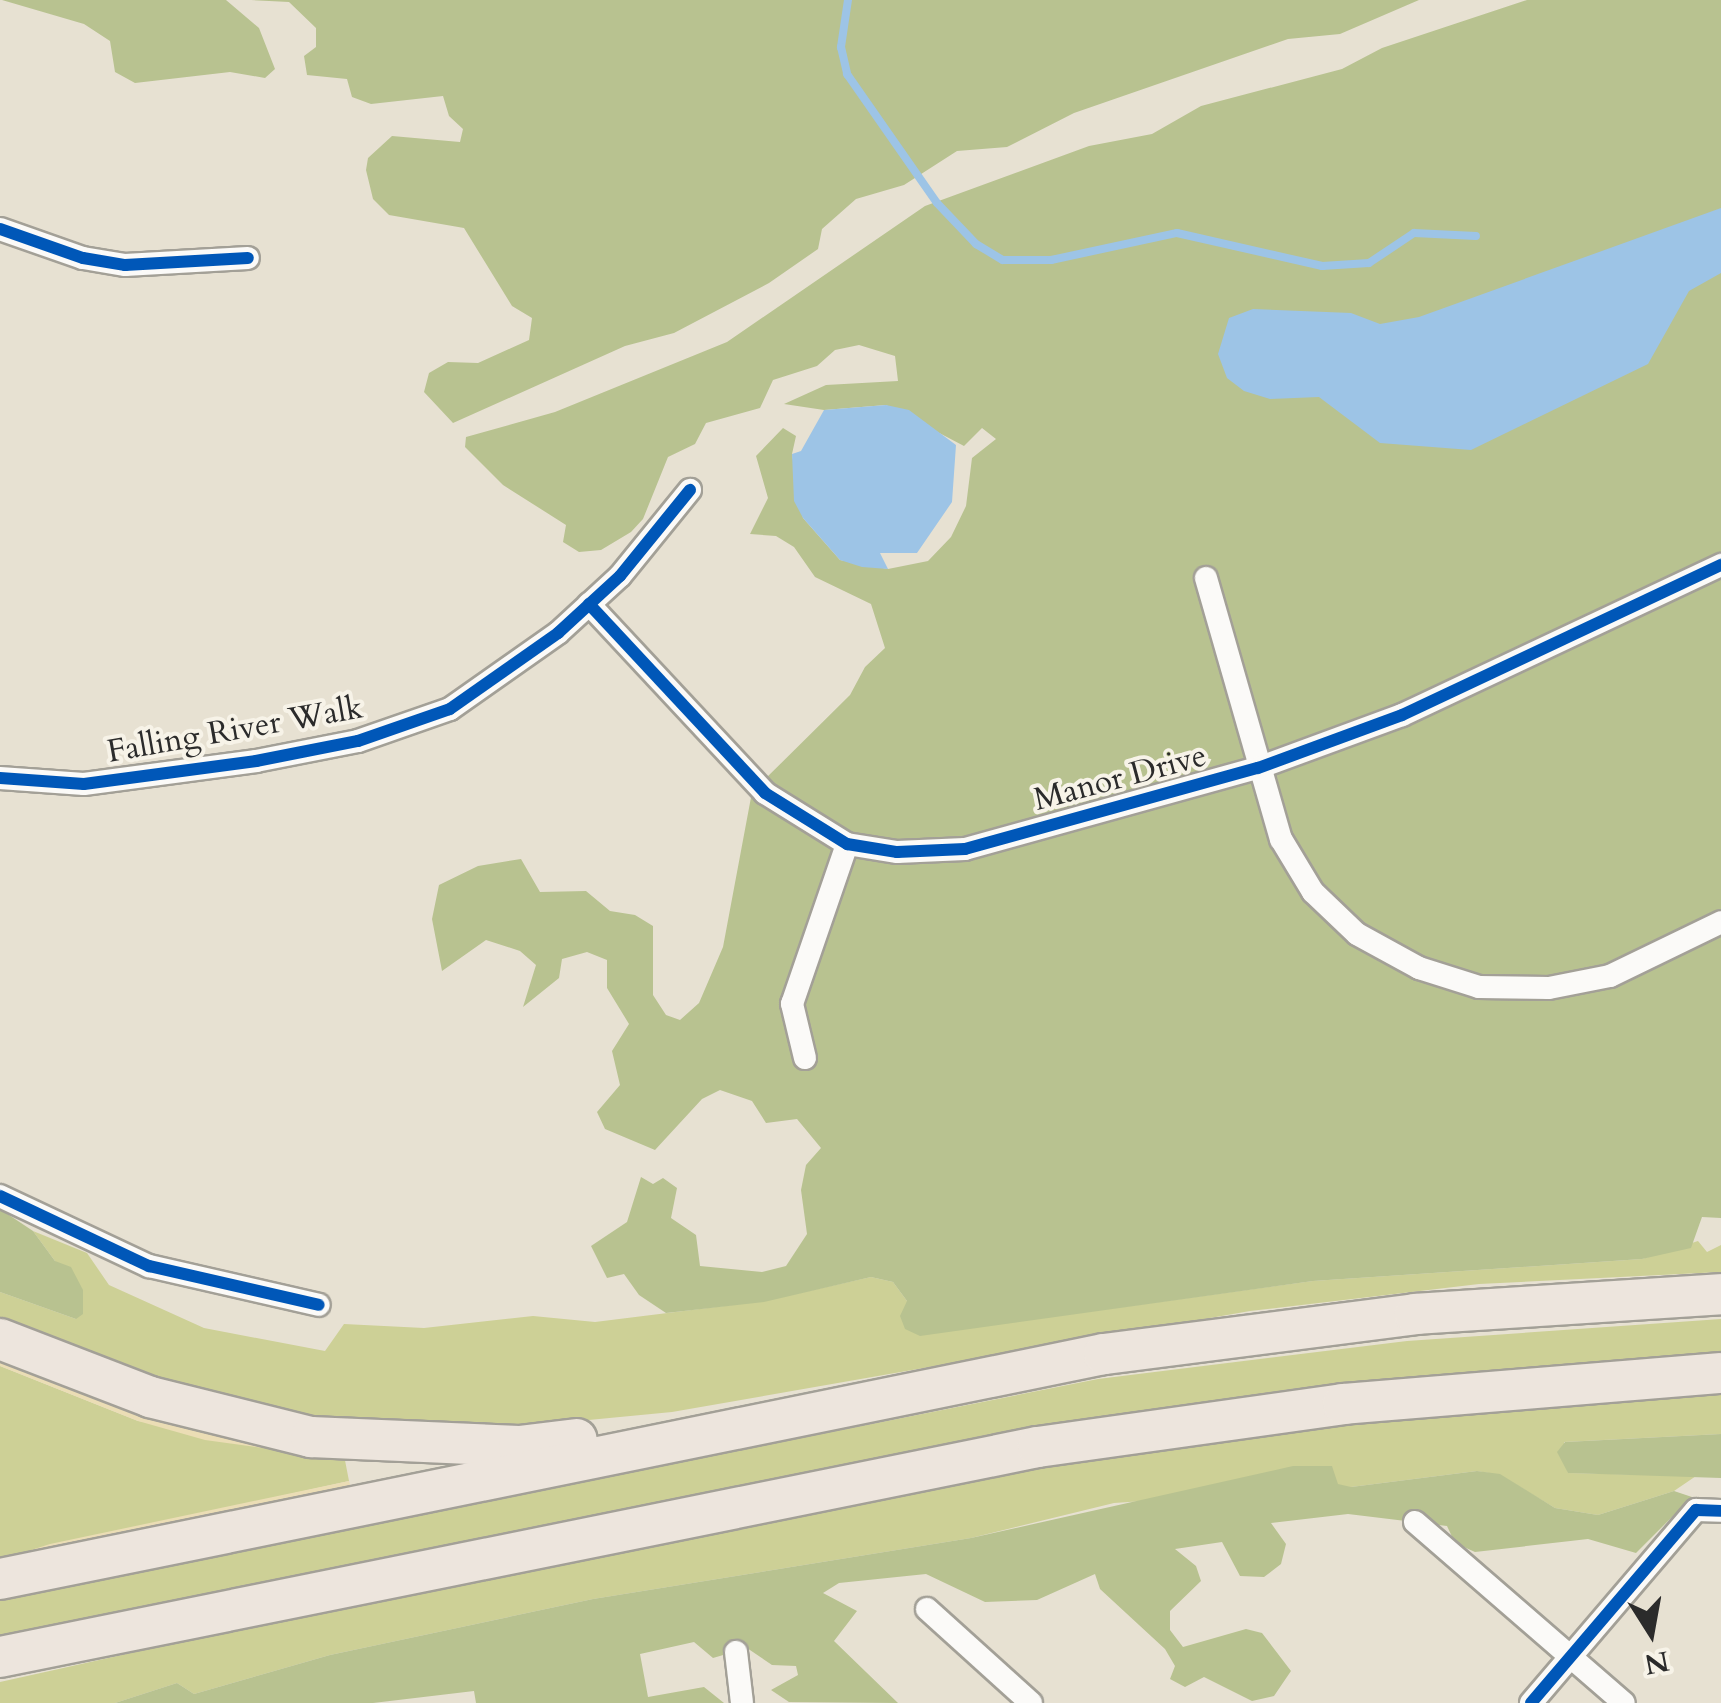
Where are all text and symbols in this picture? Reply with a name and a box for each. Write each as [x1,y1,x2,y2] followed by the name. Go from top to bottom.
[104,689,366,771] street label: Falling River Walk
[1029,737,1211,819] street label: Manor Drive
[1601,1583,1701,1683] north arrow
[1641,1641,1672,1683] text: N

